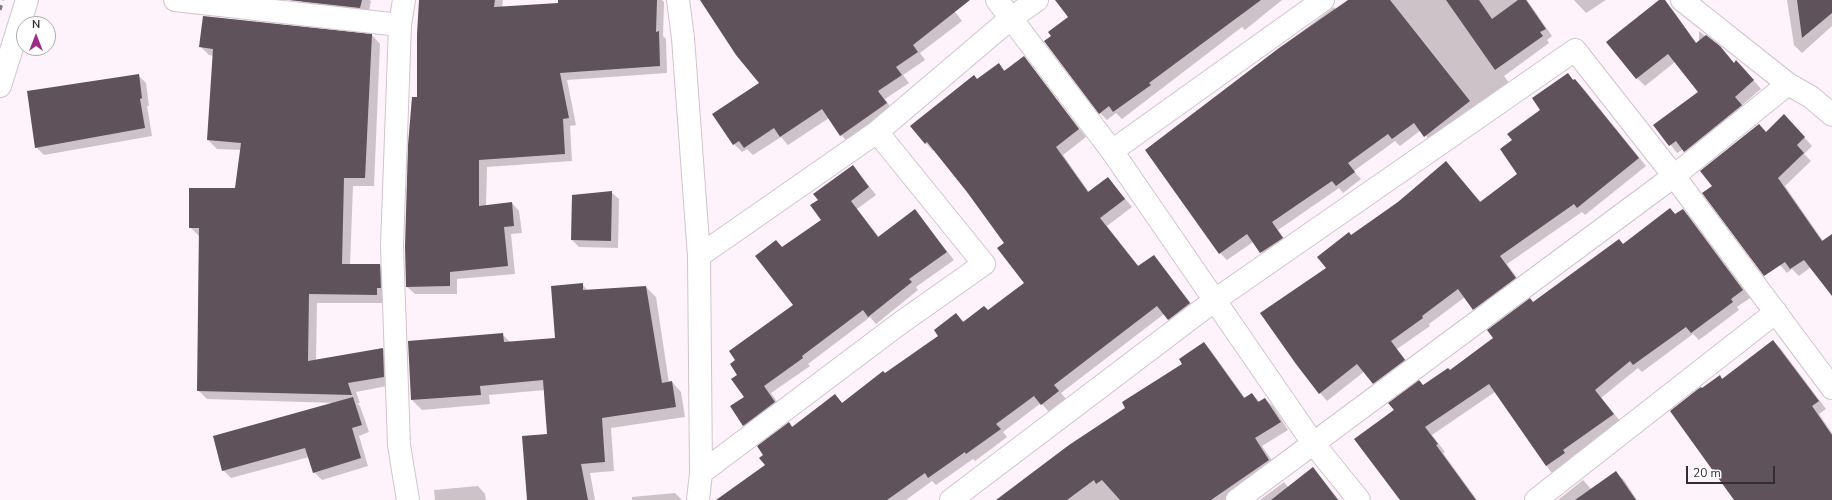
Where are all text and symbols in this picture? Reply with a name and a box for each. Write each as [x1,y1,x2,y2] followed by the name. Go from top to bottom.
[16,16,56,56] north arrow
[32,17,40,32] text: N
[1688,458,1777,484] scale bar
[1693,465,1721,481] text: 20 m

